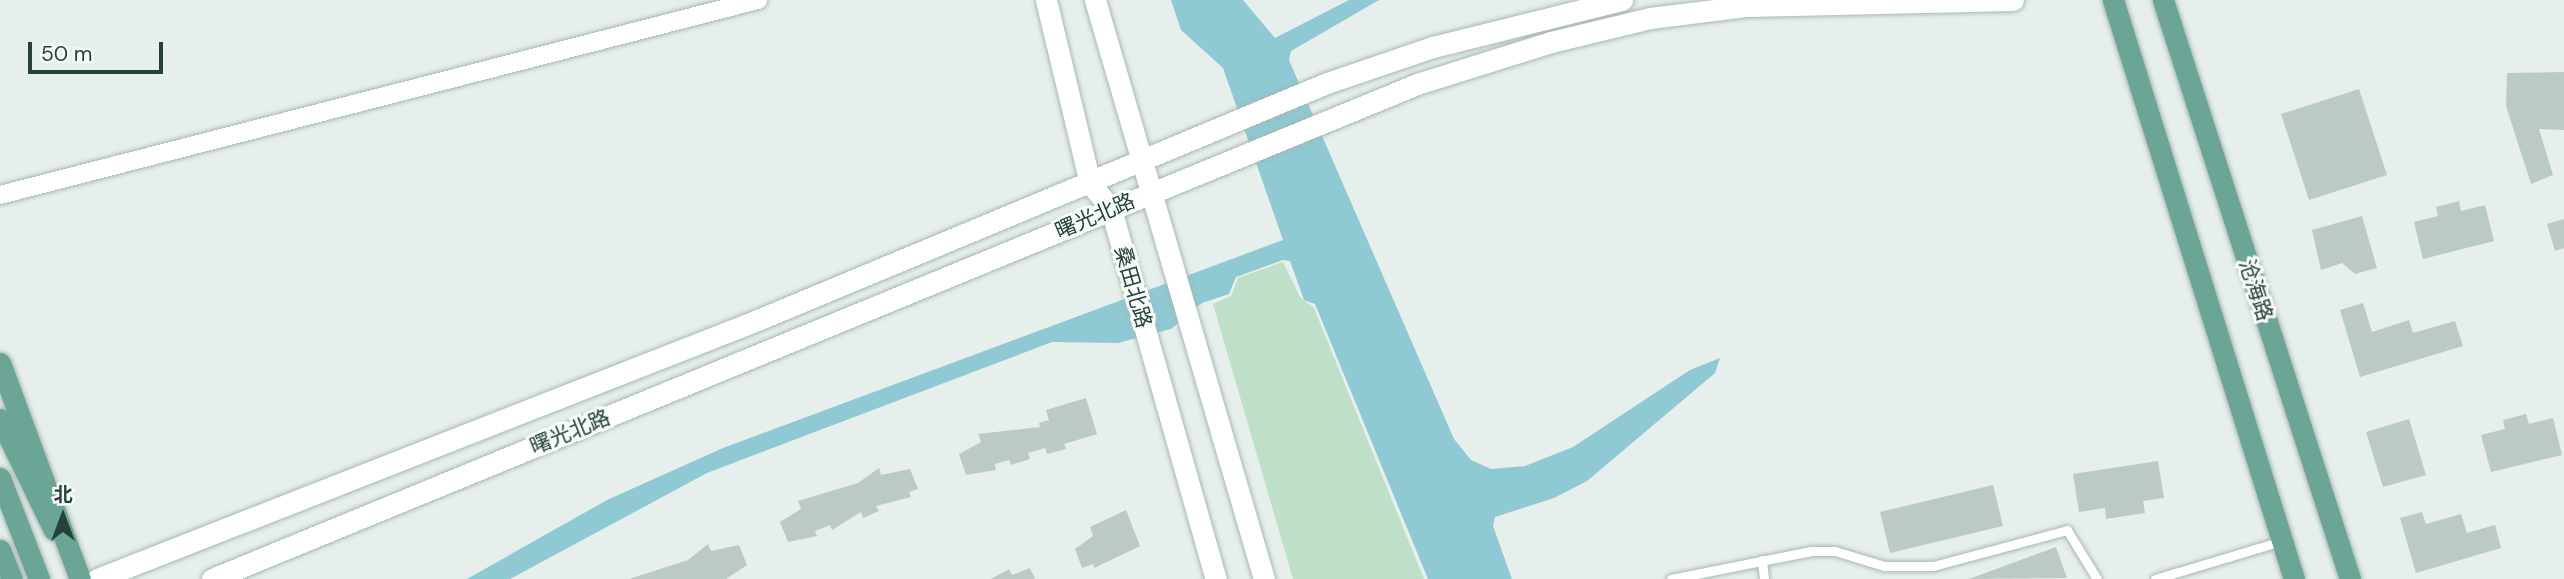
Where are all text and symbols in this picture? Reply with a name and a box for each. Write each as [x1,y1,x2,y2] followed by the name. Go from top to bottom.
[32,28,166,72] scale bar
[41,40,92,68] text: 50 m
[1051,188,1139,244] street label: 曙光北路
[1109,243,1157,331] street label: 桑田北路
[2234,256,2278,324] street label: 沧海路
[526,405,614,459] street label: 曙光北路
[28,481,98,551] north arrow
[53,482,73,507] text: 北

